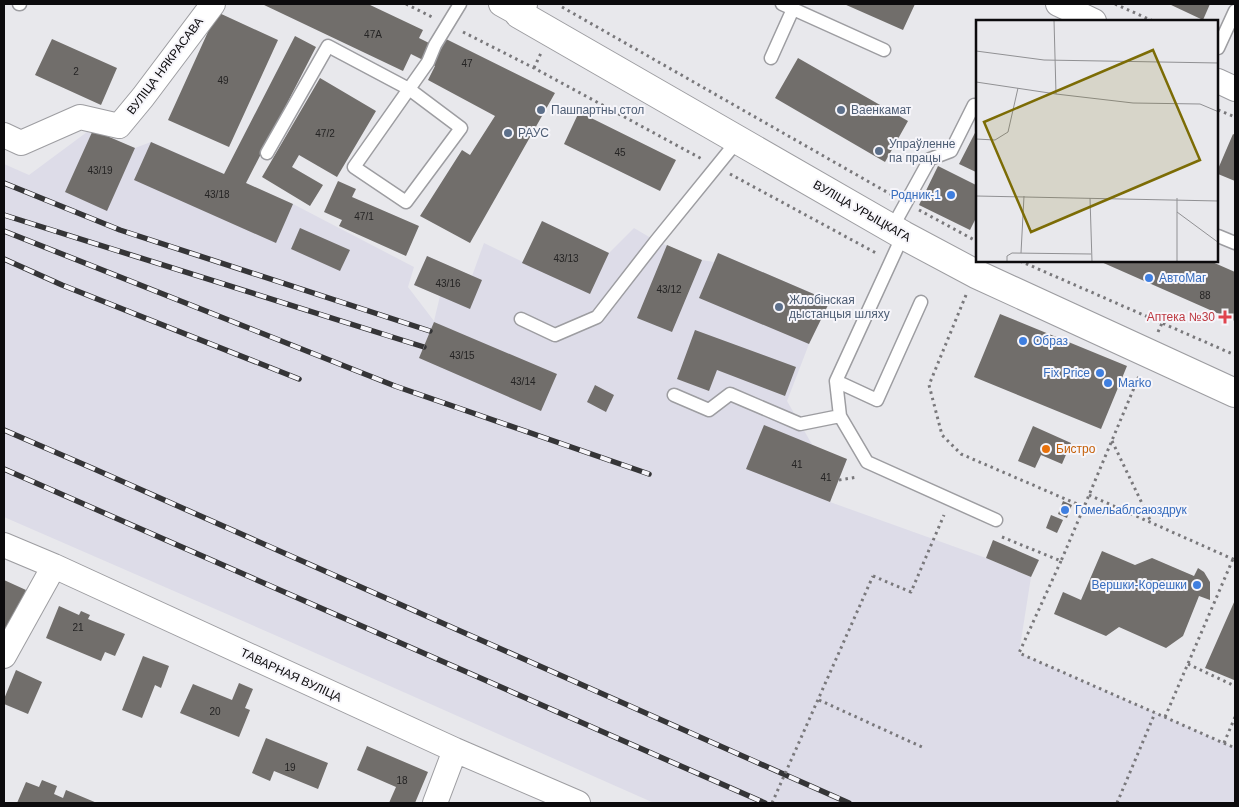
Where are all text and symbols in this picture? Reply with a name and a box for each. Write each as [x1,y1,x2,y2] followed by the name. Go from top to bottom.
[124,15,206,117] street label: ВУЛІЦА НЯКРАСАВА
[976,20,1219,262] inset map
[364,29,382,40] house number: 47А
[461,58,473,69] house number: 47
[73,66,79,77] house number: 2
[217,75,229,86] house number: 49
[551,103,644,117] place label: Пашпартны стол
[851,103,912,117] place label: Ваенкамат
[535,104,547,116] marker: Пашпартны стол
[835,104,847,116] marker: Ваенкамат
[518,126,549,140] place label: РАУС
[502,127,514,139] marker: РАУС
[315,128,335,139] house number: 47/2
[889,137,956,165] place label: Упраўленне па працы
[873,145,885,157] marker: Упраўленне па працы
[614,147,626,158] house number: 45
[87,165,113,176] house number: 43/19
[811,177,913,245] street label: ВУЛІЦА УРЫЦКАГА
[891,188,941,202] place label: Родник-1
[204,189,230,200] house number: 43/18
[945,189,957,201] marker: Родник-1
[354,211,374,222] house number: 47/1
[553,253,579,264] house number: 43/13
[1159,271,1207,285] place label: АвтоМаг
[1143,272,1155,284] marker: АвтоМаг
[435,278,461,289] house number: 43/16
[656,284,682,295] house number: 43/12
[1199,290,1211,301] house number: 88
[789,293,890,321] place label: Жлобінская дыстанцыя шляху
[773,301,785,313] marker: Жлобінская дыстанцыя шляху
[1147,310,1215,324] place label: Аптека №30
[1219,311,1231,323] marker: Аптека №30
[1033,334,1068,348] place label: Образ
[1017,335,1029,347] marker: Образ
[449,350,475,361] house number: 43/15
[1043,366,1090,380] place label: Fix Price
[1094,367,1106,379] marker: Fix Price
[510,376,536,387] house number: 43/14
[1118,376,1152,390] place label: Marko
[1102,377,1114,389] marker: Marko
[1056,442,1096,456] place label: Бистро
[1040,443,1052,455] marker: Бистро
[791,459,803,470] house number: 41
[820,472,832,483] house number: 41
[1075,503,1188,517] place label: Гомельаблсаюздрук
[1059,504,1071,516] marker: Гомельаблсаюздрук
[1091,578,1187,592] place label: Вершки-Корешки
[1191,579,1203,591] marker: Вершки-Корешки
[72,622,84,633] house number: 21
[238,645,344,705] street label: ТАВАРНАЯ ВУЛІЦА
[209,706,221,717] house number: 20
[284,762,296,773] house number: 19
[396,775,408,786] house number: 18

